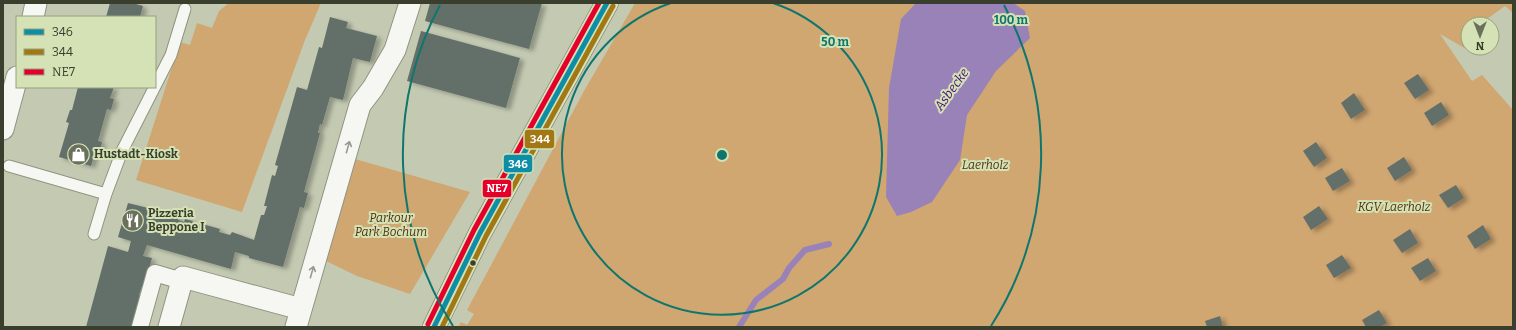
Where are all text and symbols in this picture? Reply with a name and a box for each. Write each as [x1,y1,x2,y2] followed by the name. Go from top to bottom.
[994,13,1029,27] text: 100 m
[16,16,156,88] legend
[1460,16,1500,56] north arrow
[52,25,73,39] text: 346
[821,35,849,49] text: 50 m
[1475,39,1484,52] text: N
[52,45,73,59] text: 344
[52,65,75,79] text: NE7
[931,65,972,114] water label: Asbecke
[524,129,555,149] line badge: 344
[530,133,550,146] text: 344
[65,141,91,167] shop icon: Hustadt-Kiosk
[345,141,352,154] one-way arrow
[94,147,179,161] place label: Hustadt-Kiosk
[715,148,729,162] centre of rings
[503,154,533,173] line badge: 346
[508,158,528,171] text: 346
[962,158,1009,172] park label: Laerholz
[482,179,512,198] line badge: NE7
[486,182,508,195] text: NE7
[1358,200,1431,214] park label: KGV Laerholz
[148,206,205,234] place label: Pizzeria Beppone I
[119,207,145,233] restaurant icon: Pizzeria Beppone I
[355,211,427,239] park label: Parkour Park Bochum
[468,258,478,268] unlabelled marker
[309,265,316,278] one-way arrow

